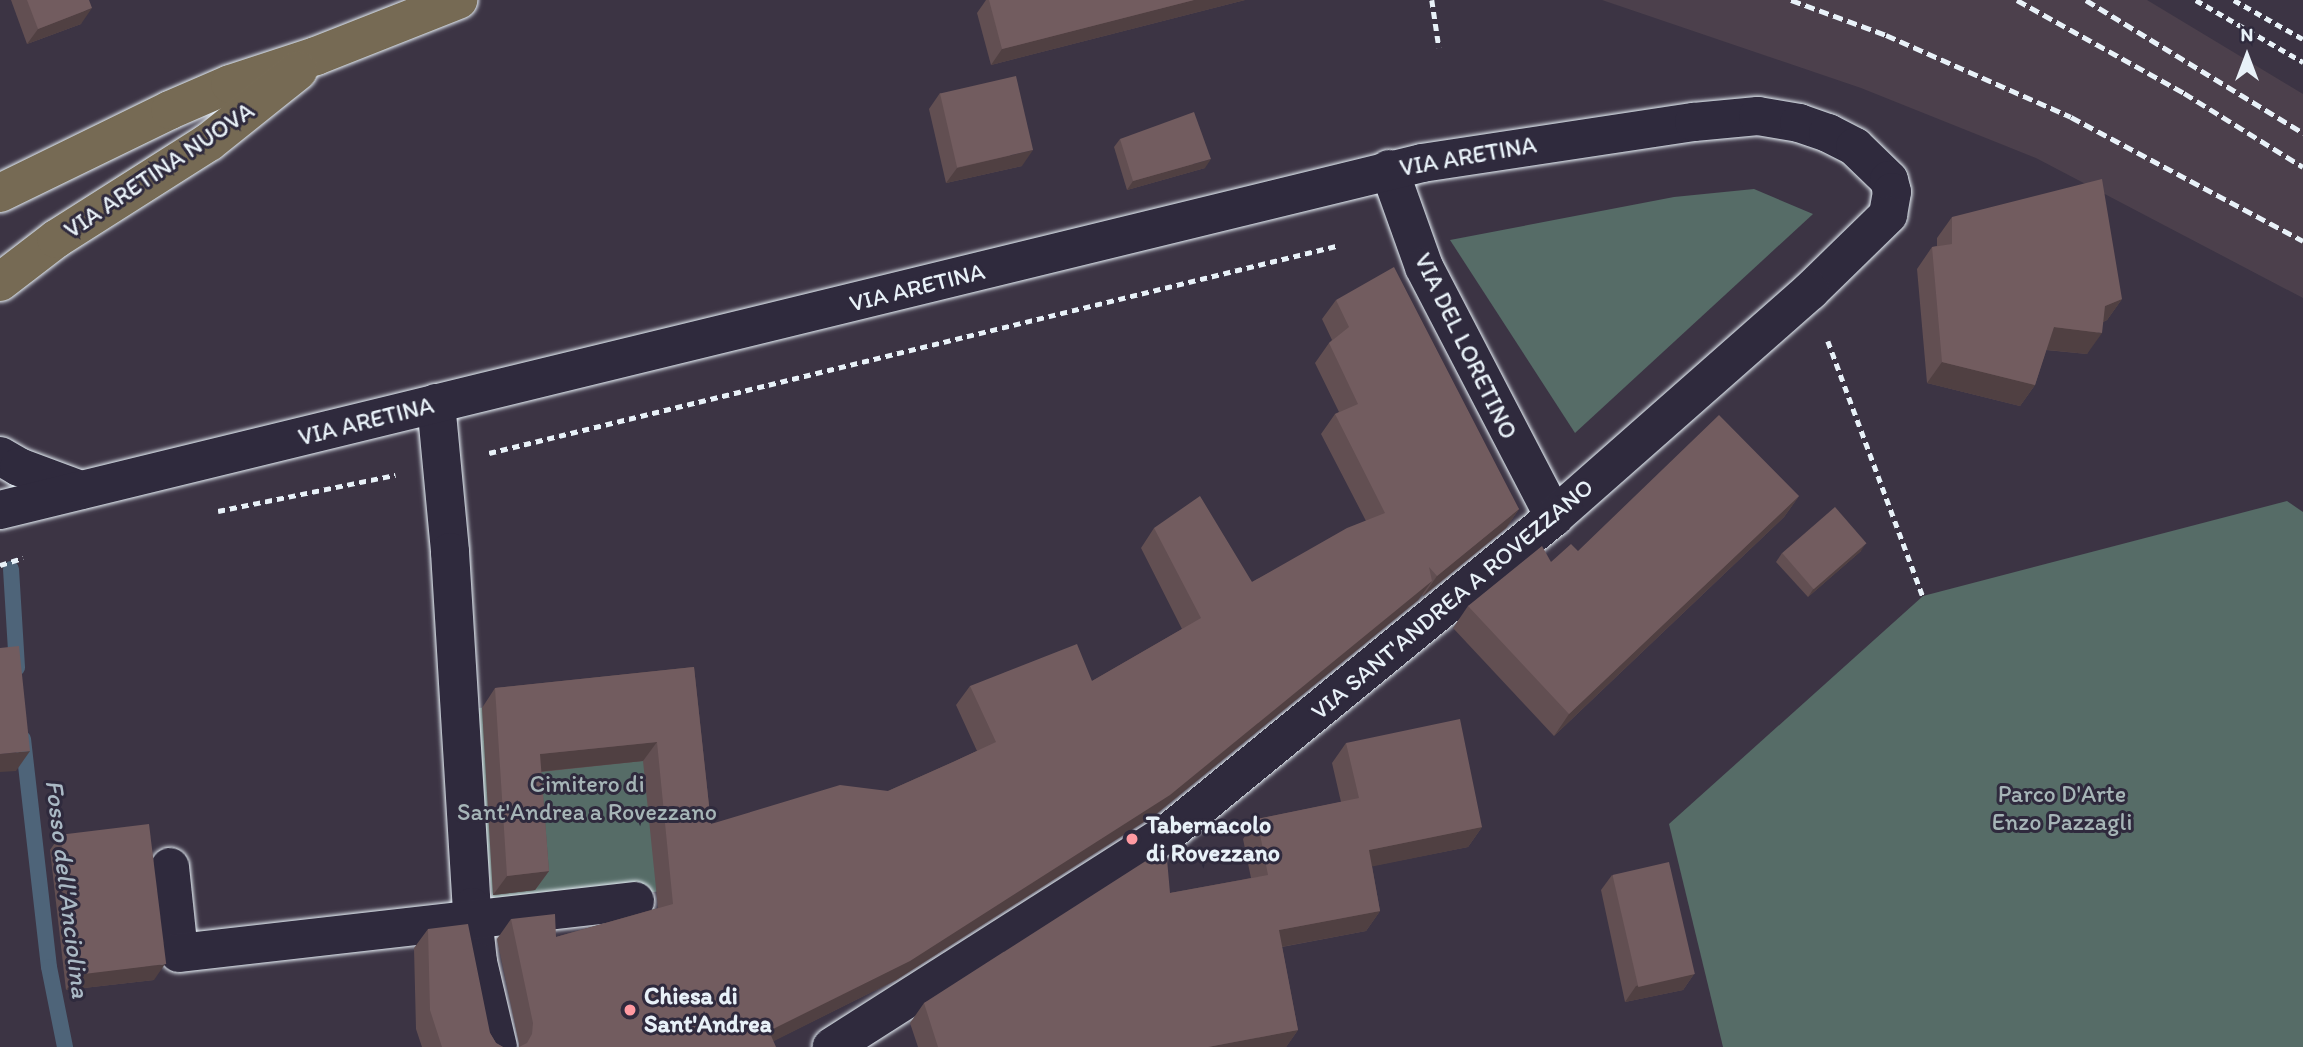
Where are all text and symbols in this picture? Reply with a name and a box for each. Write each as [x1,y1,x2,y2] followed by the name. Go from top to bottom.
[2212,21,2282,91] north arrow
[2241,23,2253,46] text: N
[57,95,261,245] street label: VIA ARETINA NUOVA
[1396,130,1540,182] street label: VIA ARETINA
[1408,248,1524,444] street label: VIA DEL LORETINO
[845,256,989,318] street label: VIA ARETINA
[294,390,438,452] street label: VIA ARETINA
[1305,473,1599,725] street label: VIA SANT'ANDREA A ROVEZZANO
[457,770,717,826] park label: Cimitero di Sant'Andrea a Rovezzano
[38,778,96,1000] water label: Fosso dell'Anciolina
[1992,780,2132,836] park label: Parco D'Arte Enzo Pazzagli
[1146,811,1280,867] place label: Tabernacolo di Rovezzano
[1124,831,1140,847] marker: Tabernacolo di Rovezzano
[644,982,772,1038] place label: Chiesa di Sant'Andrea
[622,1002,638,1018] marker: Chiesa di Sant'Andrea

